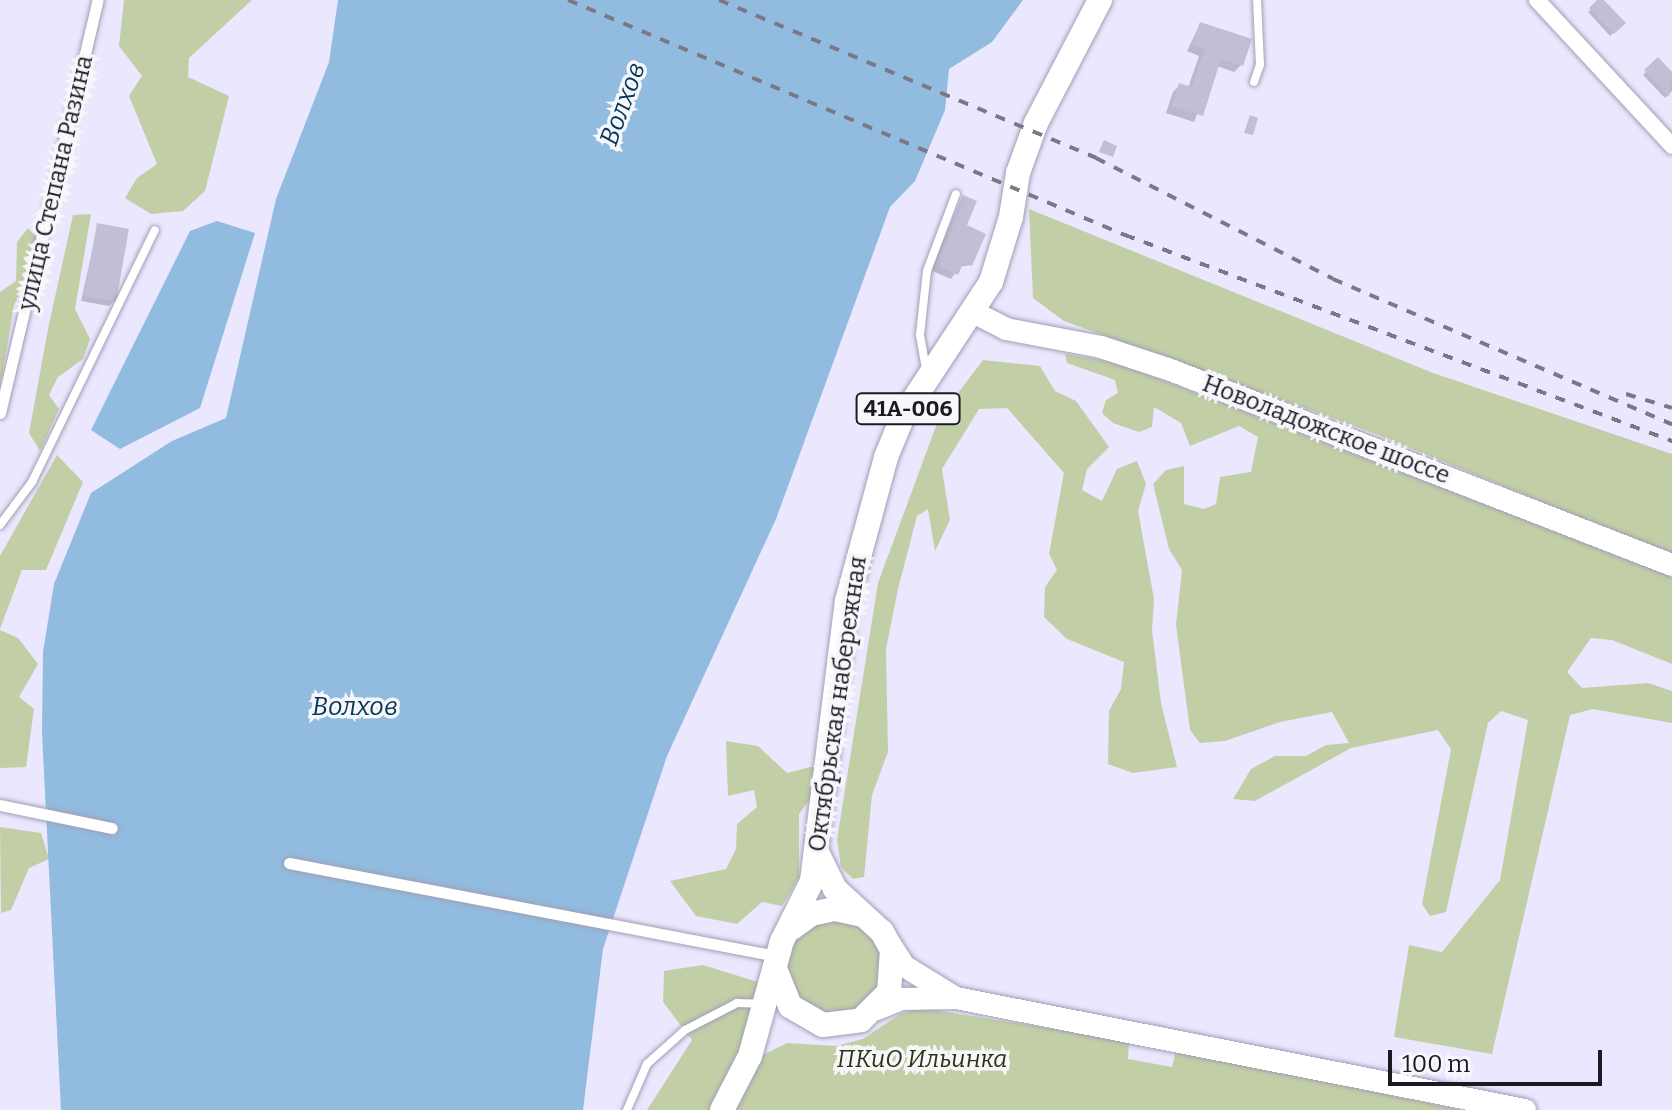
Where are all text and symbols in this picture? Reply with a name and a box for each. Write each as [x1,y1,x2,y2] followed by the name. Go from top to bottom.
[13,53,99,313] street label: улица Степана Разина
[594,58,652,150] water label: Волхов
[1198,370,1454,490] street label: Новоладожское шоссе
[854,391,962,427] road number: 41А-006
[803,554,873,854] street label: Октябрьская набережная
[312,691,398,723] water label: Волхов
[1392,1034,1606,1084] scale bar
[837,1046,1007,1074] park label: ПКиО Ильинка
[1402,1050,1470,1078] text: 100 m

